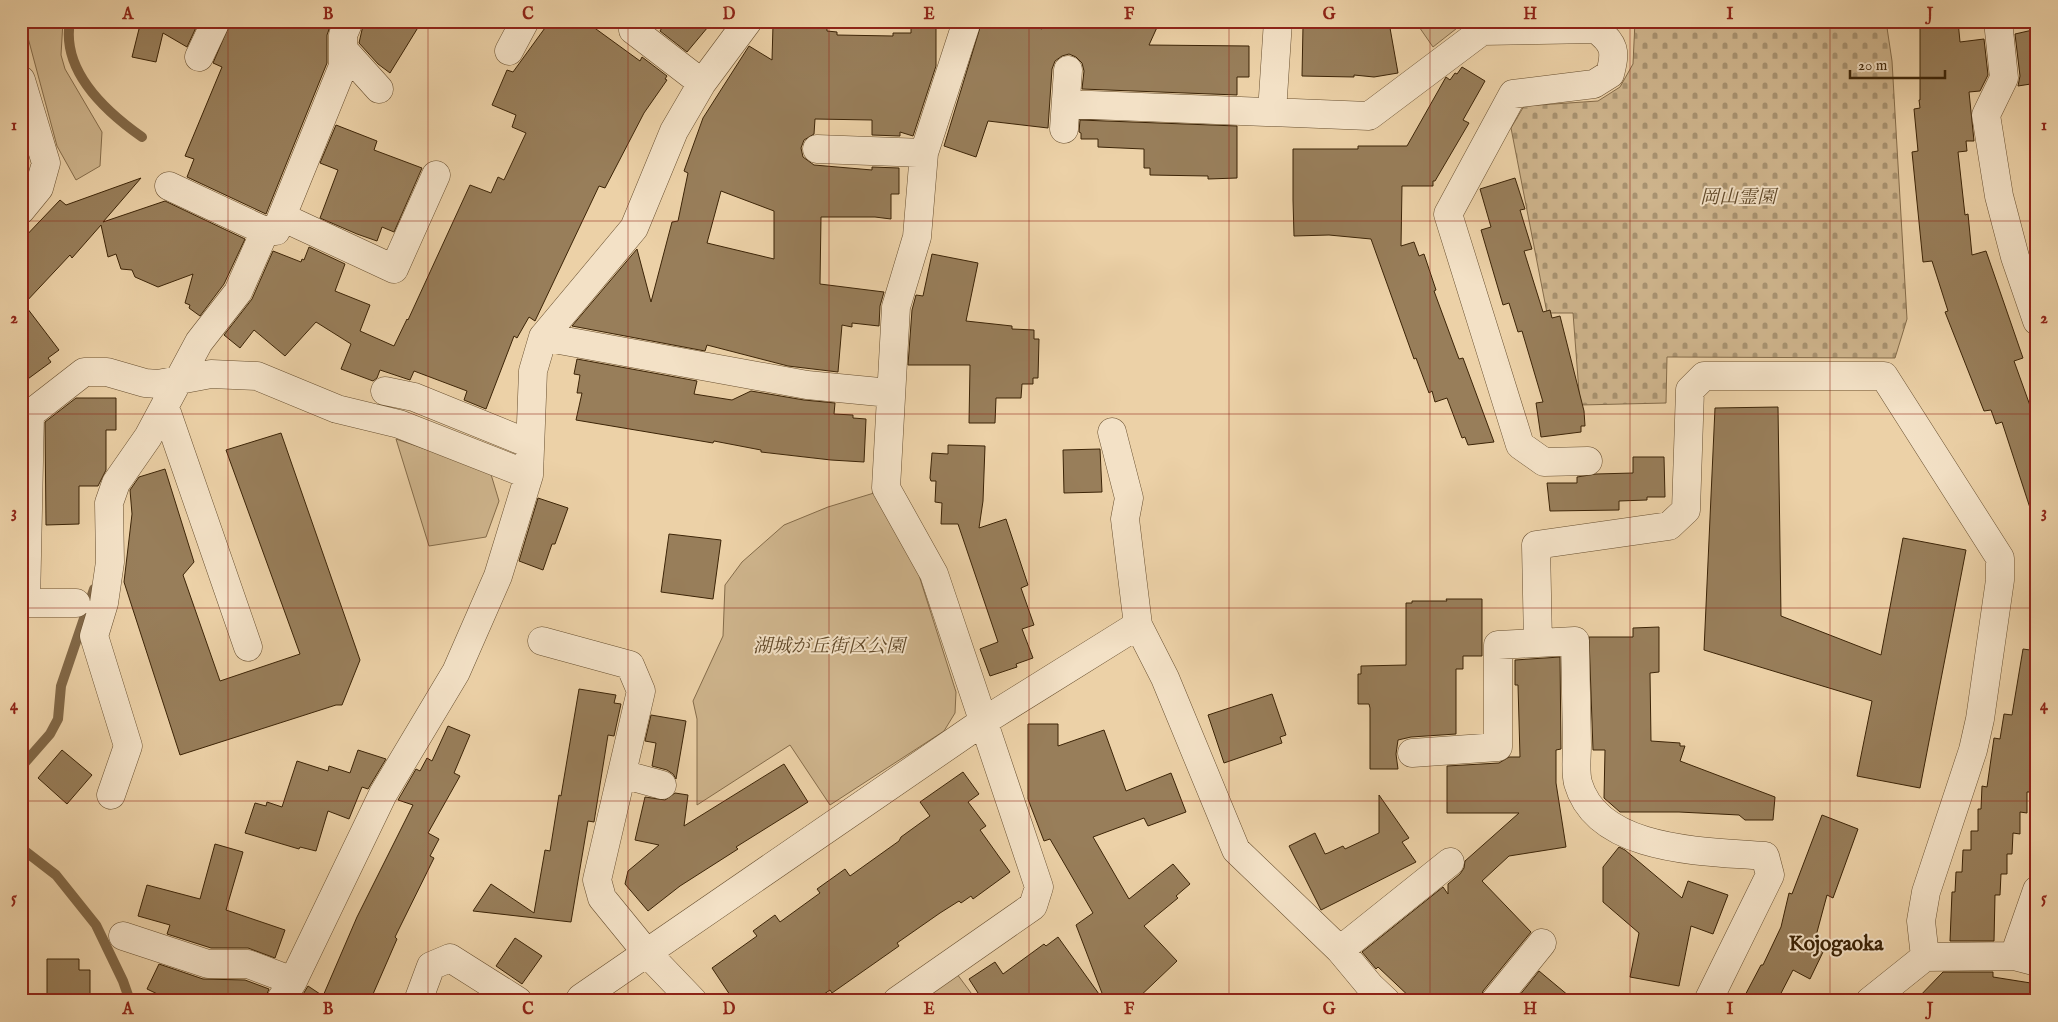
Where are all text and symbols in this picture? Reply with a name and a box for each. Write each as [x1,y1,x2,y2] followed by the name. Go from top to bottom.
[122,5,135,25] text: A
[323,5,334,25] text: B
[522,5,534,25] text: C
[723,5,736,25] text: D
[923,5,935,25] text: E
[1124,5,1135,25] text: F
[1323,5,1336,25] text: G
[1523,5,1537,25] text: H
[1727,5,1734,25] text: I
[1925,5,1934,25] text: J
[1850,48,1946,80] scale bar
[1858,56,1888,75] text: 20 m
[11,116,17,136] text: 1
[2041,116,2047,136] text: 1
[1700,186,1779,210] park label: 岡山霊園
[10,309,18,329] text: 2
[2040,309,2048,329] text: 2
[11,503,17,523] text: 3
[2041,503,2047,523] text: 3
[753,635,908,659] park label: 湖城が丘街区公園
[10,696,19,716] text: 4
[2040,696,2049,716] text: 4
[11,889,17,909] text: 5
[2041,889,2047,909] text: 5
[1789,931,1884,958] district label: Kojogaoka
[122,1000,135,1020] text: A
[323,1000,334,1020] text: B
[522,1000,534,1020] text: C
[723,1000,736,1020] text: D
[923,1000,935,1020] text: E
[1124,1000,1135,1020] text: F
[1323,1000,1336,1020] text: G
[1523,1000,1537,1020] text: H
[1727,1000,1734,1020] text: I
[1925,1000,1934,1020] text: J

